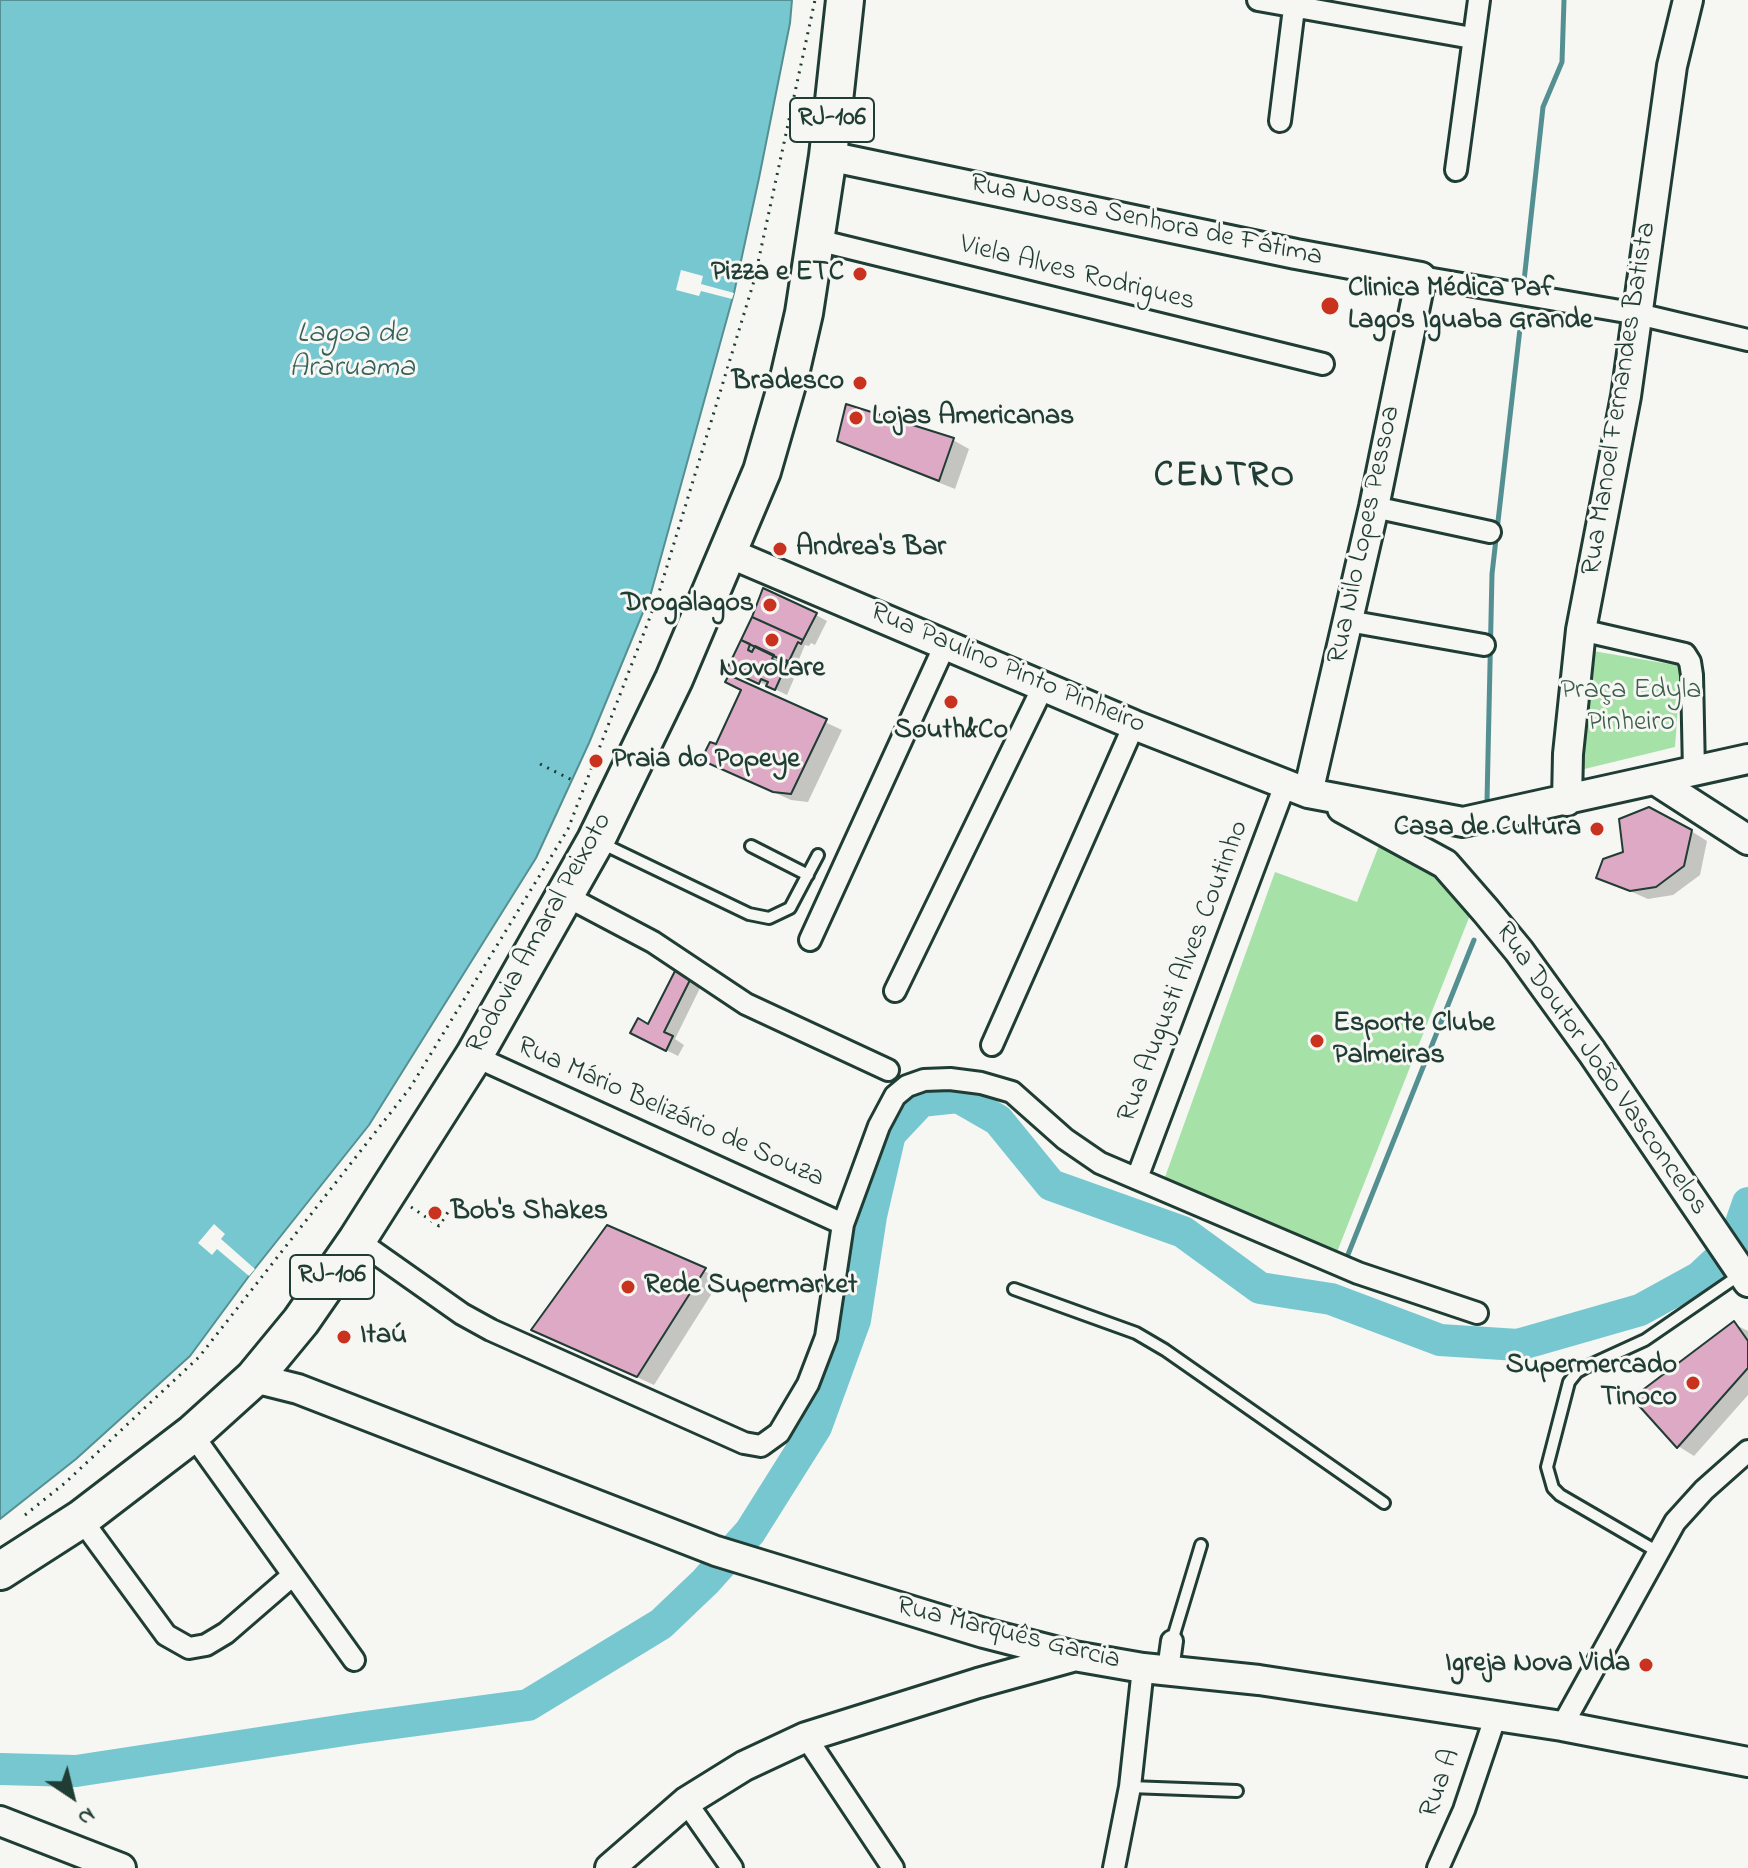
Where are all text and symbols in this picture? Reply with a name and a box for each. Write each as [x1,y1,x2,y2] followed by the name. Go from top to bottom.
[790,98,874,142] road number: RJ-106
[967,168,1325,276] street label: Rua Nossa Senhora de Fátima
[1576,220,1666,578] street label: Rua Manoel Fernandes Batista
[956,230,1198,320] street label: Viela Alves Rodrigues
[711,257,844,291] place label: Pizza e ETC
[851,265,869,283] marker: Pizza e ETC
[1348,273,1592,339] place label: Clinica Médica Paf Lagos Iguaba Grande
[1319,295,1341,317] marker: Clinica Médica Paf Lagos Iguaba Grande
[289,318,415,388] water label: Lagoa de Araruama
[732,366,844,400] place label: Bradesco
[851,374,869,392] marker: Bradesco
[872,401,1074,435] place label: Lojas Americanas
[1322,403,1410,667] street label: Rua Nilo Lopes Pessoa
[847,409,865,427] marker: Lojas Americanas
[1154,457,1296,501] district label: CENTRO
[796,532,946,566] place label: Andrea's Bar
[771,540,789,558] marker: Andrea's Bar
[621,588,754,622] place label: Drogalagos
[761,596,779,614] marker: Drogalagos
[864,597,1150,743] street label: Rua Paulino Pinto Pinheiro
[763,631,781,649] marker: NovoLare
[719,653,825,687] place label: NovoLare
[1561,675,1701,741] park label: Praça Edyla Pinheiro
[942,693,960,711] marker: South&Co
[894,715,1008,749] place label: South&Co
[612,744,800,778] place label: Praia do Popeye
[587,752,605,770] marker: Praia do Popeye
[461,808,621,1060] street label: Rodovia Amaral Peixoto
[1394,812,1581,846] place label: Casa de Cultura
[1112,816,1258,1128] street label: Rua Augusti Alves Coutinho
[1588,820,1606,838] marker: Casa de Cultura
[1486,917,1714,1223] street label: Rua Doutor João Vasconcelos
[1333,1008,1495,1074] place label: Esporte Clube Palmeiras
[511,1031,829,1197] street label: Rua Mário Belizário de Souza
[1308,1032,1326,1050] marker: Esporte Clube Palmeiras
[451,1196,608,1230] place label: Bob's Shakes
[426,1204,444,1222] marker: Bob's Shakes
[290,1255,374,1299] road number: RJ-106
[644,1270,857,1304] place label: Rede Supermarket
[619,1278,637,1296] marker: Rede Supermarket
[360,1320,407,1354] place label: Itaú
[335,1328,353,1346] marker: Itaú
[1506,1350,1677,1416] place label: Supermercado Tinoco
[1684,1374,1702,1392] marker: Supermercado Tinoco
[893,1591,1123,1679] street label: Rua Marquês Garcia
[1445,1648,1630,1682] place label: Igreja Nova Vida
[1637,1656,1655,1674] marker: Igreja Nova Vida
[1414,1745,1470,1823] street label: Rua A
[32,1756,112,1836] north arrow
[71,1798,101,1833] text: N

